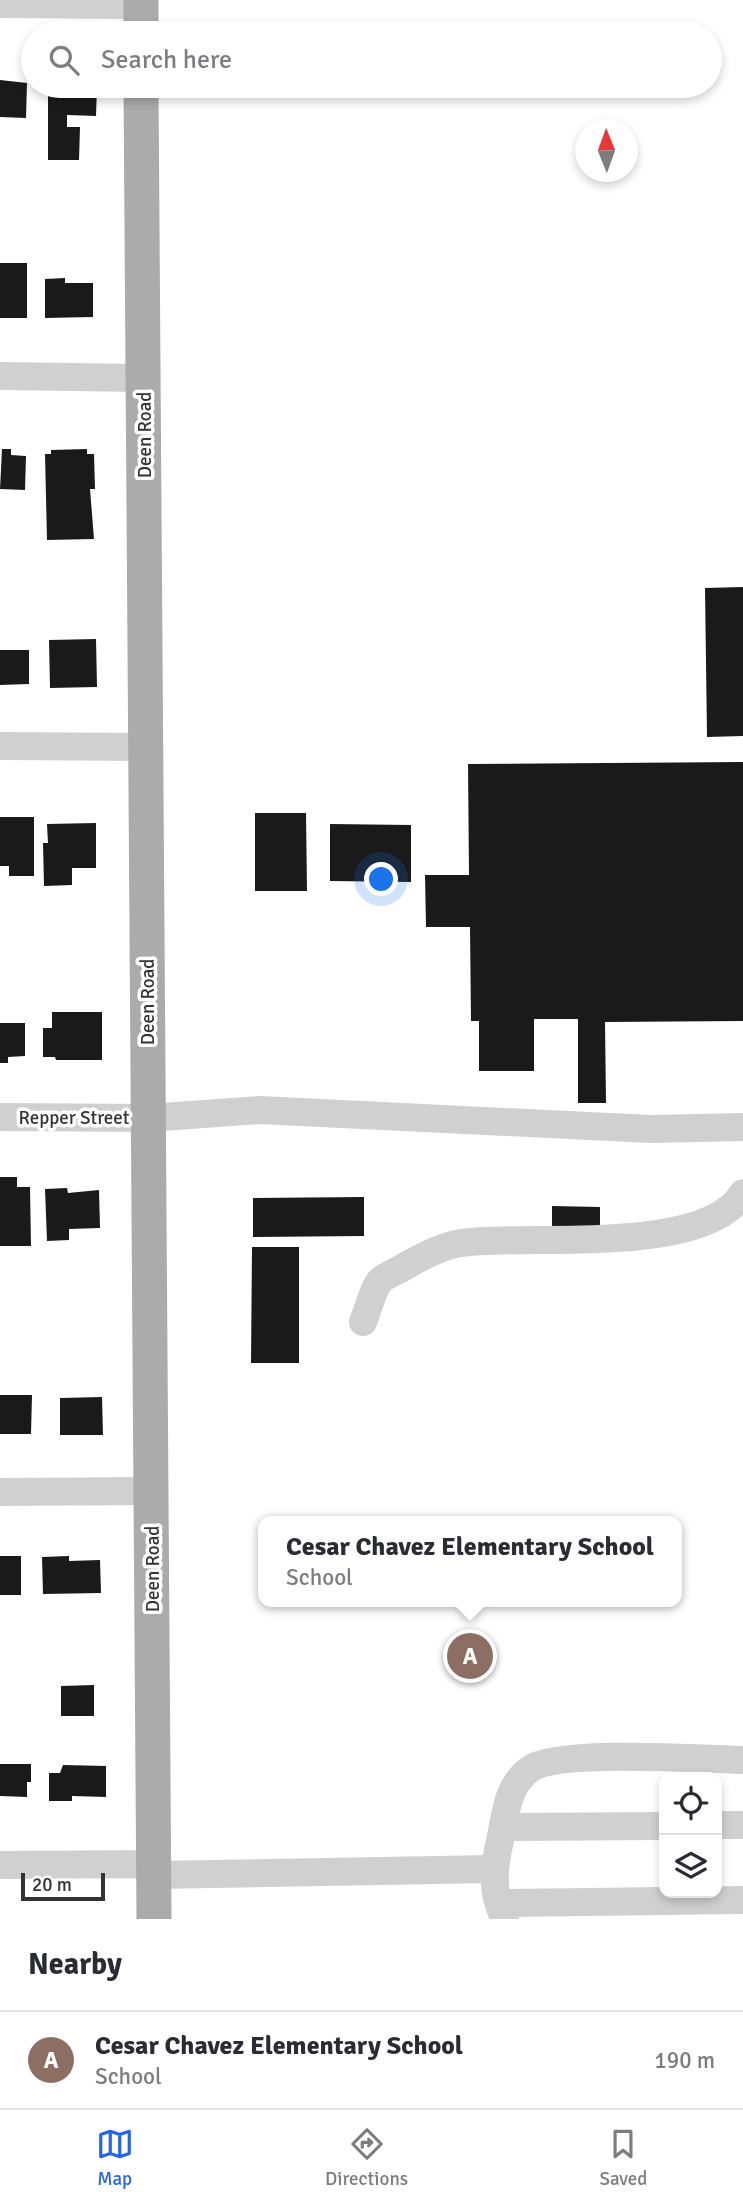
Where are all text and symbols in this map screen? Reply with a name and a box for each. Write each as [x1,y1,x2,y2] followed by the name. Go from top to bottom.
[21,21,722,98] search box
[45,41,83,79] icon: search
[101,44,232,76] text: Search here
[575,119,638,182] north arrow
[133,392,157,478] street label: Deen Road
[364,862,398,896] your location
[136,959,160,1045] street label: Deen Road
[19,1106,130,1130] street label: Repper Street
[258,1516,682,1607] popup
[141,1526,165,1612] street label: Deen Road
[286,1531,654,1563] text: Cesar Chavez Elementary School
[286,1563,353,1592] text: School
[447,1630,493,1682] pin: A
[659,1772,722,1898] map controls
[659,1772,722,1835] button: locate
[659,1835,722,1898] button: layers
[21,1870,105,1902] scale bar
[32,1873,72,1897] text: 20 m
[28,1946,122,1983] text: Nearby
[95,2030,463,2062] text: Cesar Chavez Elementary School
[44,2046,58,2075] text: A
[654,2046,715,2075] text: 190 m
[95,2062,162,2091] text: School
[96,2125,134,2191] tab: Map
[325,2125,408,2191] tab: Directions
[599,2125,647,2191] tab: Saved

